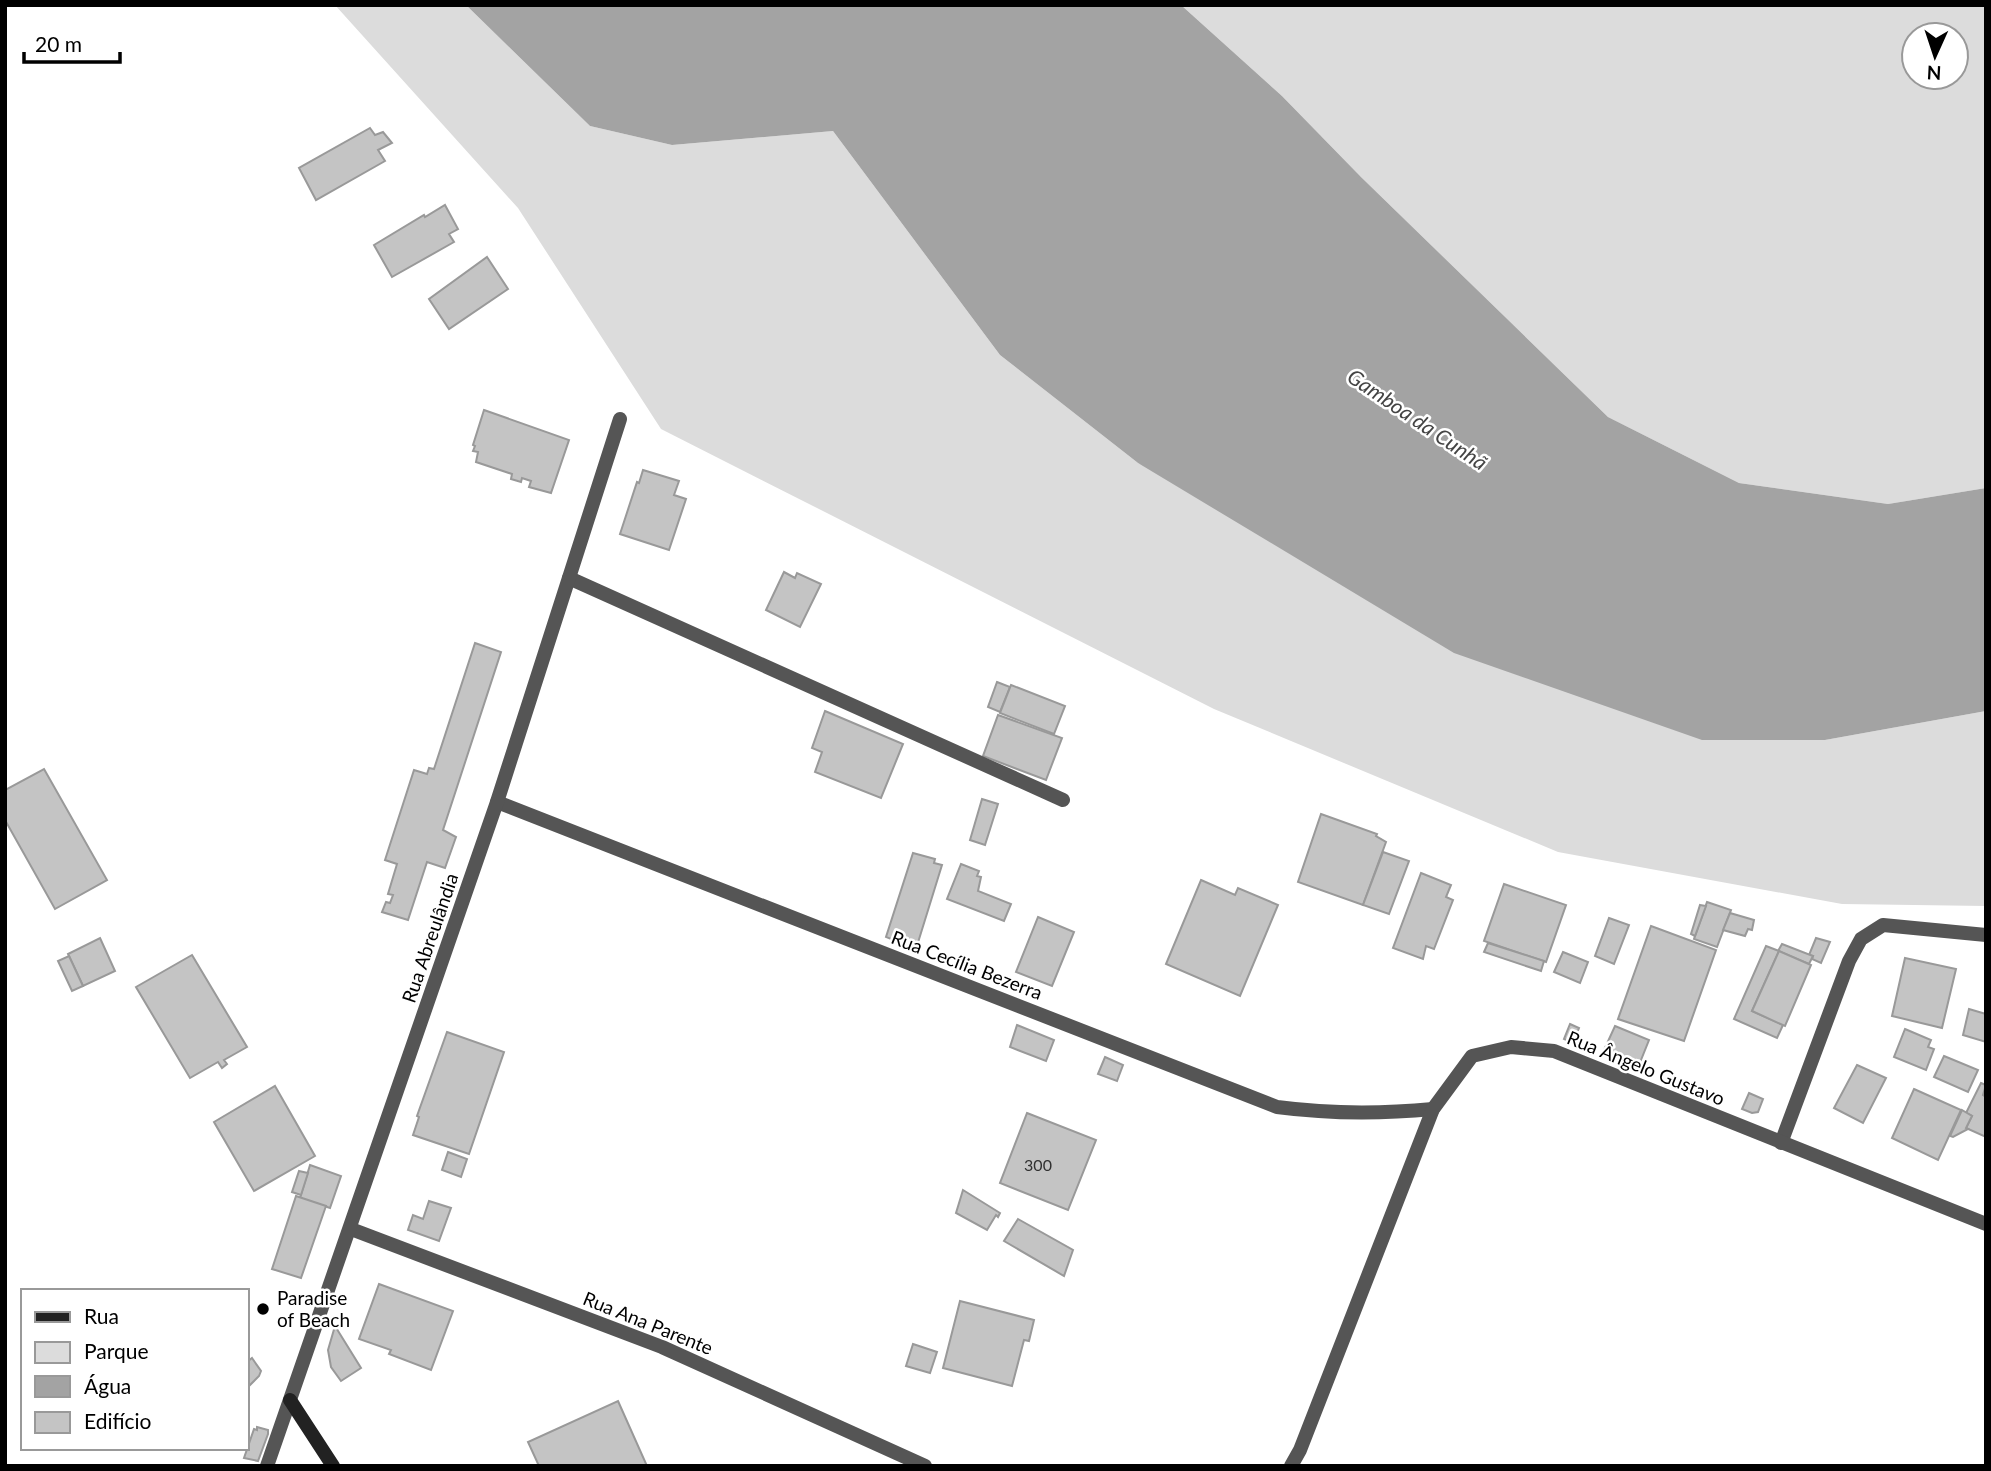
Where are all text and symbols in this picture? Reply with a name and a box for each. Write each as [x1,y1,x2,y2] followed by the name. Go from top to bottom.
[24,21,121,65] scale bar
[1900,21,1970,91] north arrow
[35,31,82,56] text: 20 m
[1926,62,1942,85] text: N
[1343,363,1493,475] water label: Gamboa da Cunhã
[397,870,462,1006] street label: Rua Abreulândia
[888,925,1046,1004] street label: Rua Cecília Bezerra
[1564,1025,1728,1110] street label: Rua Ângelo Gustavo
[1024,1155,1052,1174] house number: 300
[277,1286,350,1331] place label: Paradise of Beach
[580,1286,716,1359] street label: Rua Ana Parente
[21,1289,248,1450] legend
[255,1301,271,1317] marker: Paradise of Beach
[84,1303,119,1328] text: Rua
[84,1338,149,1363] text: Parque
[84,1373,131,1398] text: Água
[84,1408,152,1433] text: Edifício

